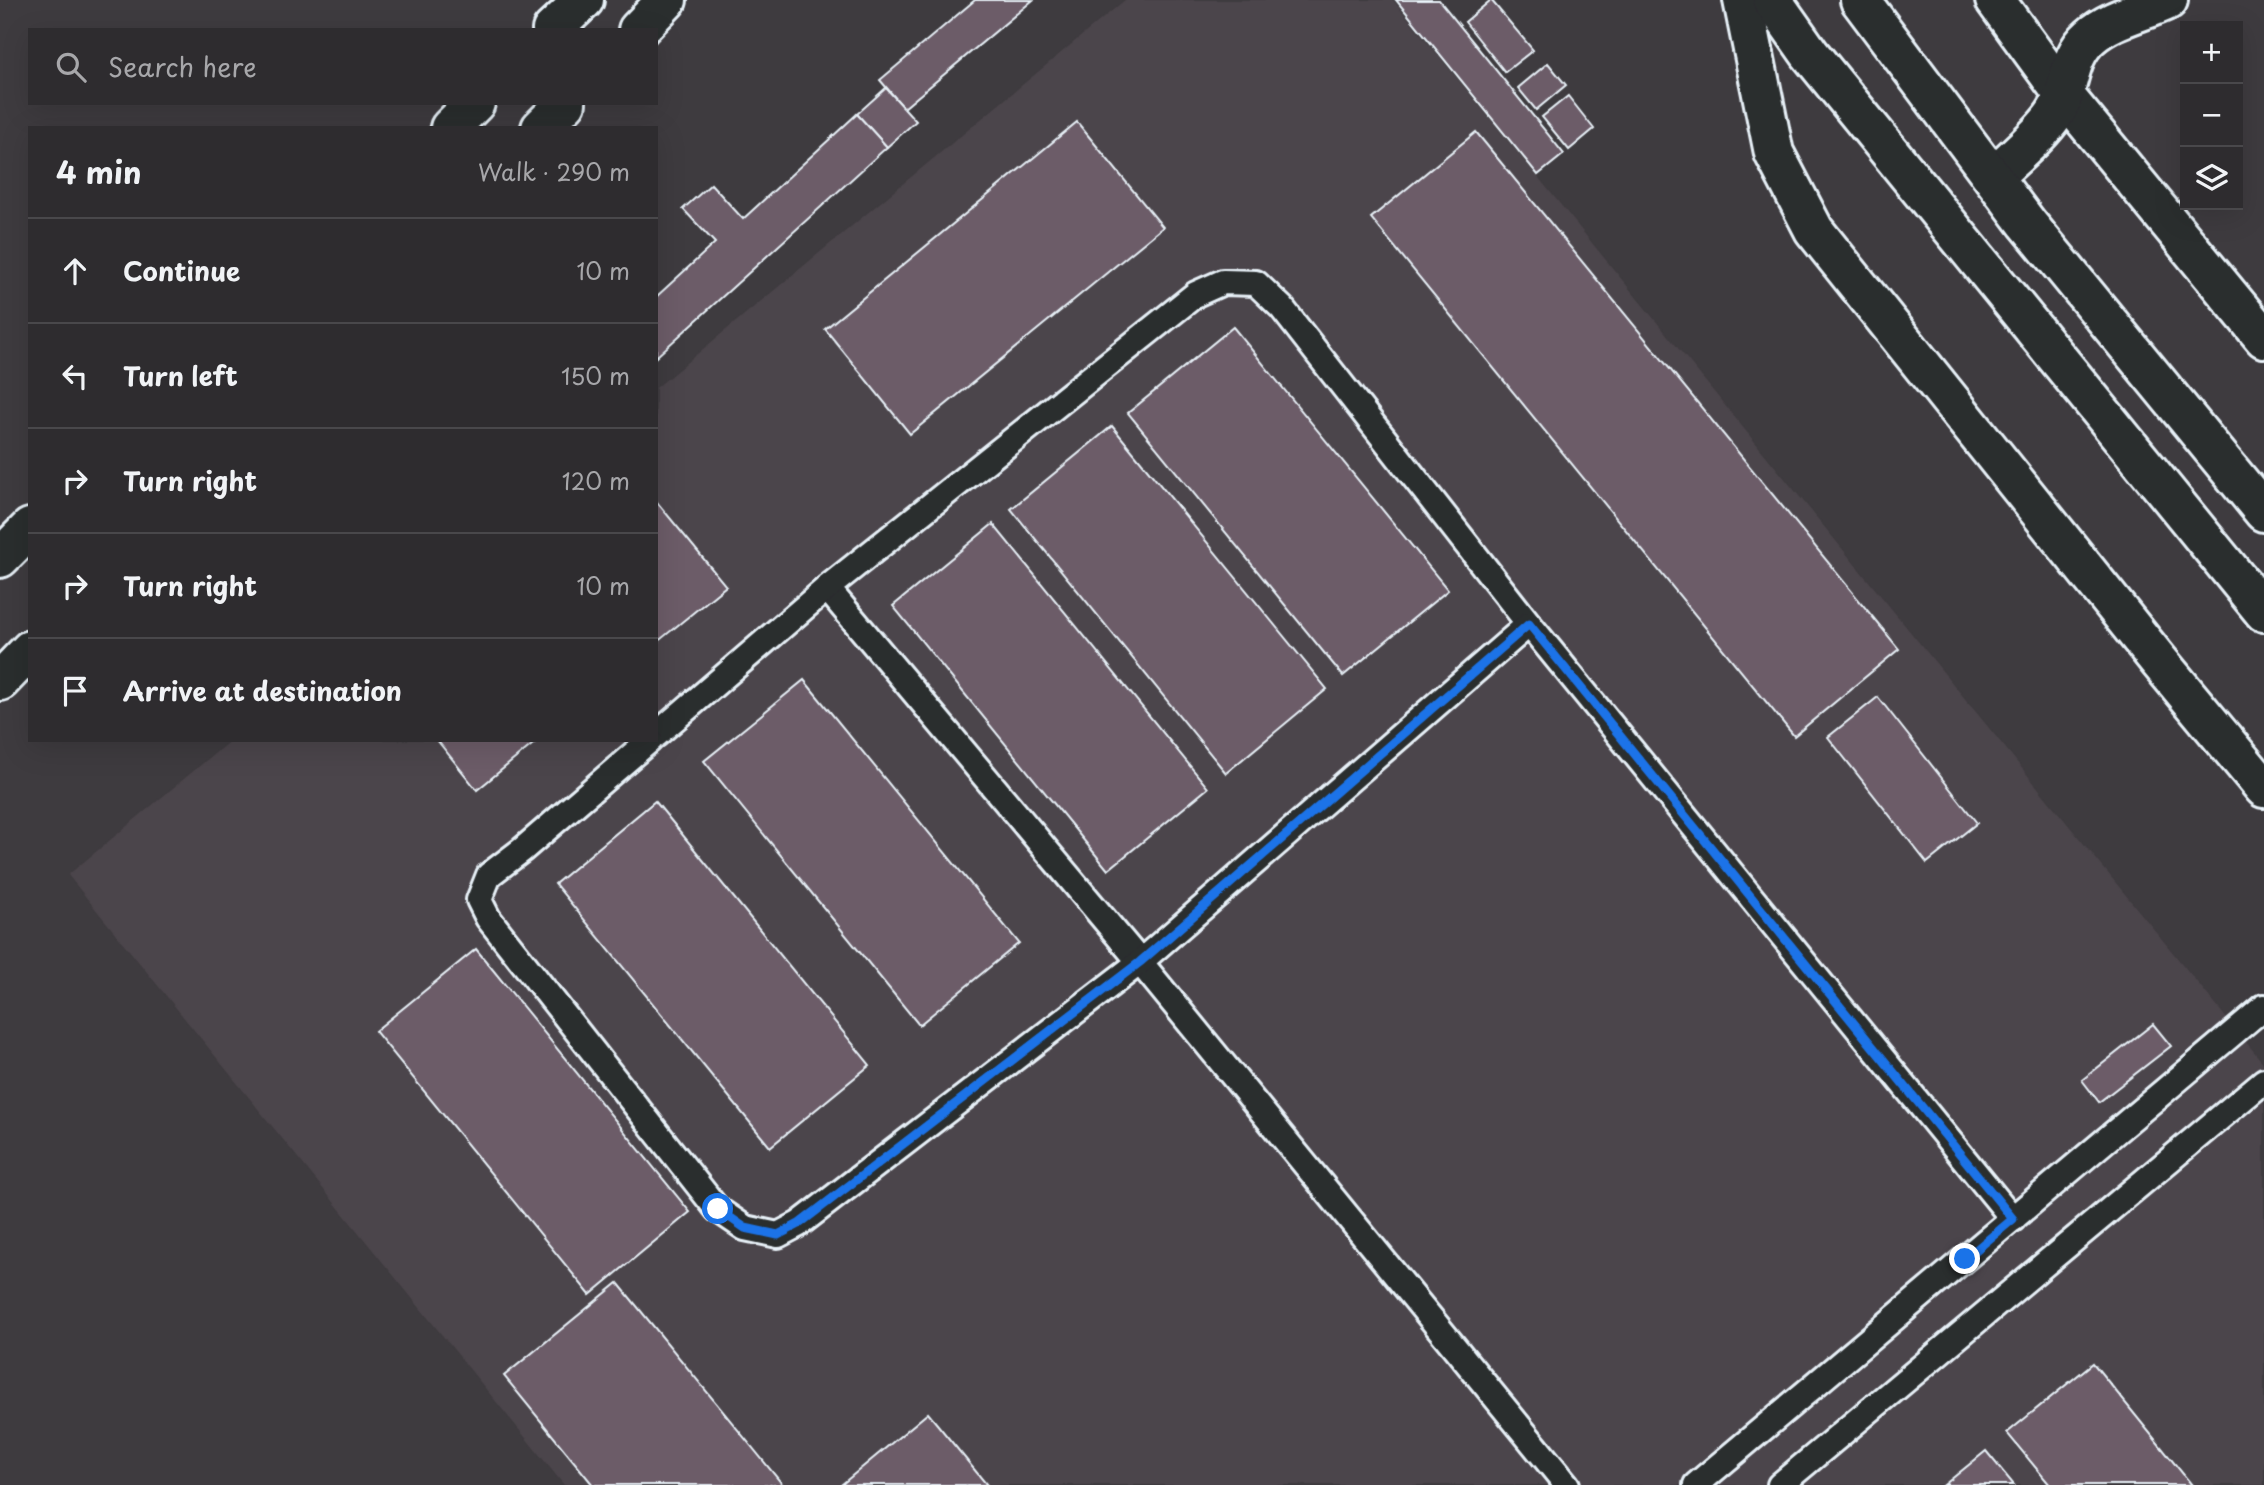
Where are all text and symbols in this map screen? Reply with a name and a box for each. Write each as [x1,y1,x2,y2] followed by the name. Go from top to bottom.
[2180,21,2243,210] map controls
[2180,21,2243,84] button: +
[28,28,658,105] search box
[108,47,257,86] text: Search here
[52,48,90,86] icon: search
[2180,84,2243,147] button: −
[2180,147,2243,210] button: layers
[56,149,142,194] text: 4 min
[478,154,630,189] text: Walk · 290 m
[123,251,240,290] text: Continue
[56,252,94,290] icon: ahead
[576,253,630,288] text: 10 m
[123,356,238,395] text: Turn left
[56,357,94,395] icon: left
[561,358,630,393] text: 150 m
[123,461,257,500] text: Turn right
[56,462,94,500] icon: right
[562,463,630,498] text: 120 m
[123,566,257,605] text: Turn right
[56,567,94,605] icon: right
[576,568,630,603] text: 10 m
[123,671,402,710] text: Arrive at destination
[56,672,94,710] icon: arrive
[702,1193,733,1224] route start
[1949,1243,1980,1274] route end

